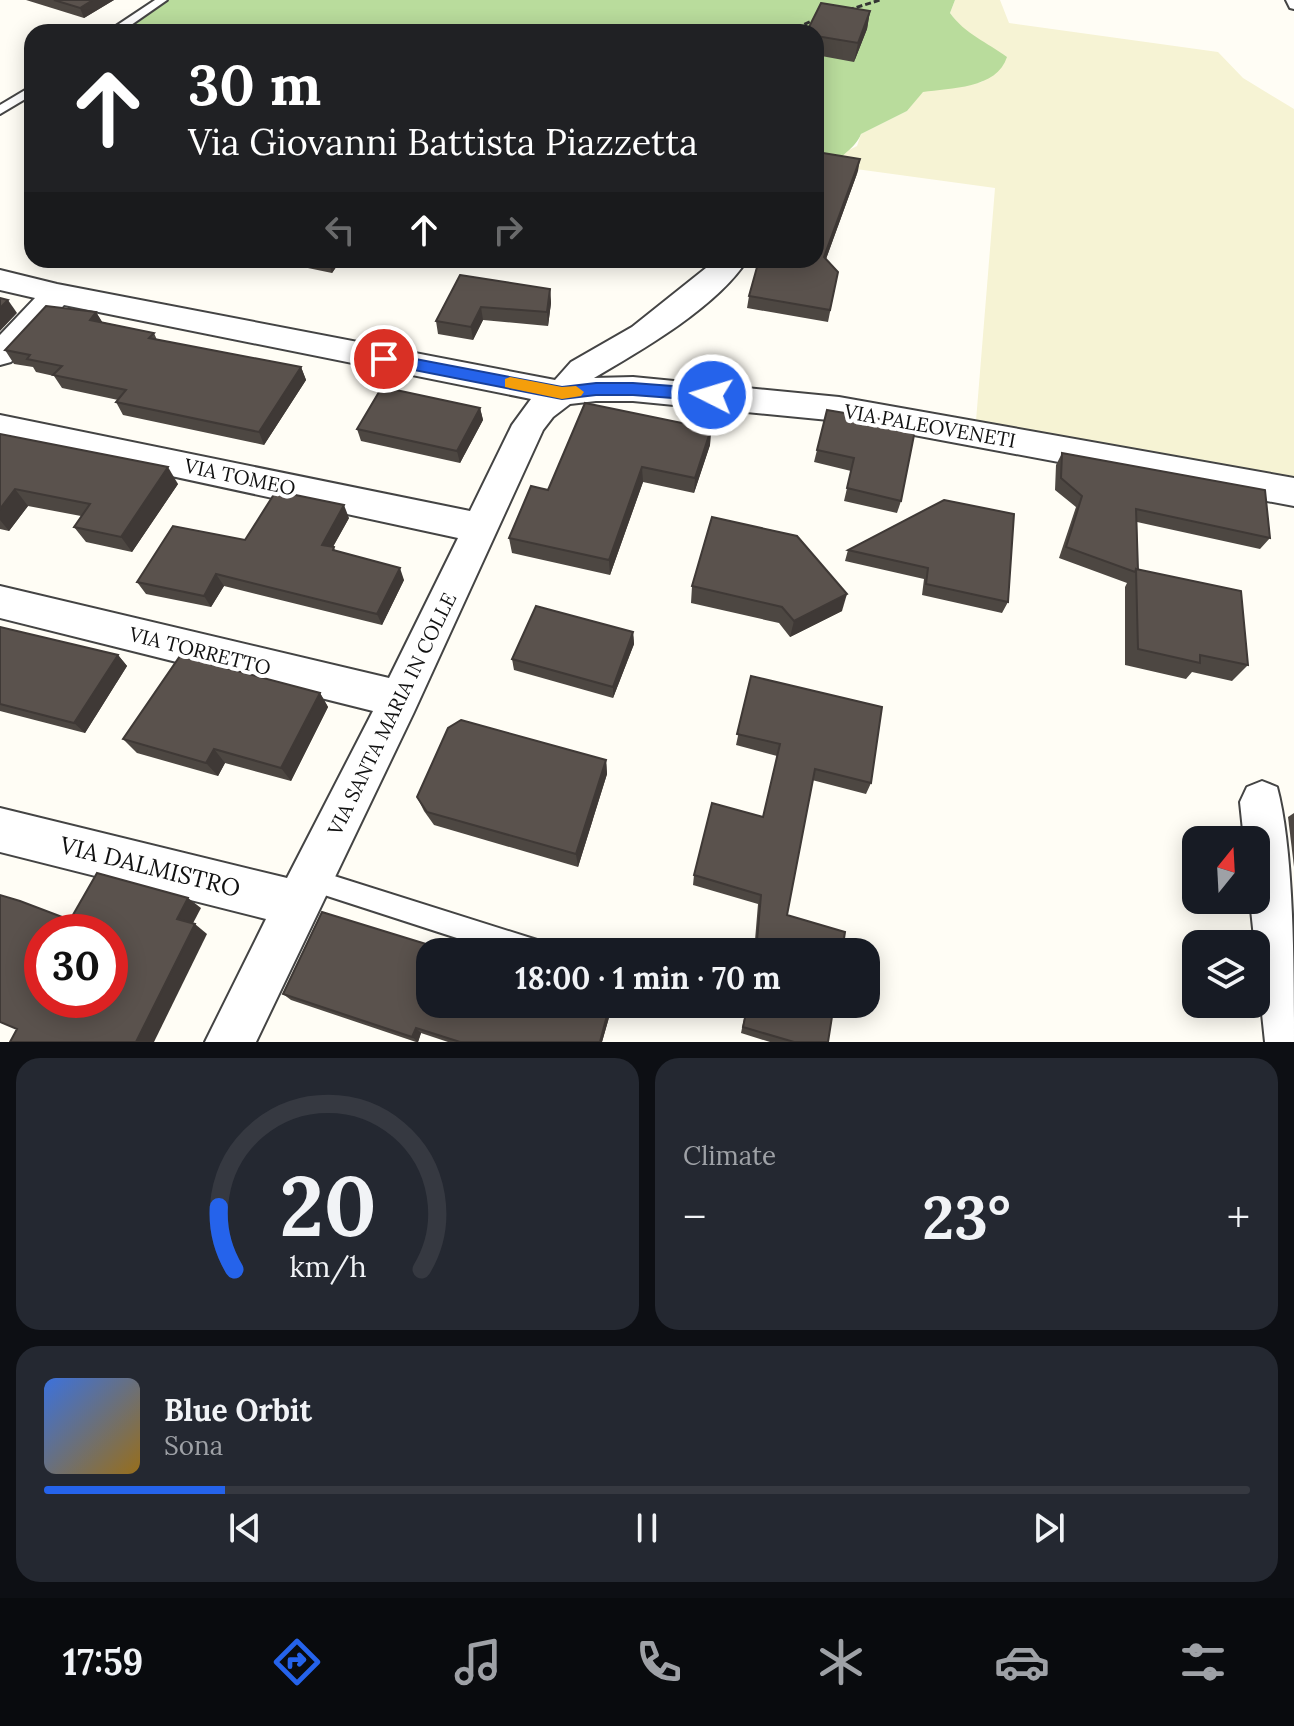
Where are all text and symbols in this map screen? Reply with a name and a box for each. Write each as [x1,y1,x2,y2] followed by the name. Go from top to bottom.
[188,49,321,120] text: 30 m
[56,56,160,160] icon: ahead
[188,119,698,165] text: Via Giovanni Battista Piazzetta
[318,208,362,252] icon: left
[402,208,446,252] icon: ahead
[486,208,530,252] icon: right
[350,325,418,393] pin
[362,337,406,381] icon: arrive
[670,353,754,437] position arrow
[841,398,1018,453] street label: VIA PALEOVENETI
[181,452,298,500] street label: VIA TOMEO
[321,588,461,840] street label: VIA SANTA MARIA IN COLLE
[126,621,274,680] street label: VIA TORRETTO
[1182,826,1270,914] north arrow
[1182,826,1270,1018] map controls
[56,829,243,904] street label: VIA DALMISTRO
[24,914,128,1018] speed limit sign: 30
[1182,930,1270,1018] button: layers
[515,959,781,997] text: 18:00 · 1 min · 70 m
[683,1139,776,1172] text: Climate
[279,1152,376,1259] text: 20
[922,1179,1011,1255] text: 23°
[683,1189,706,1245] text: −
[1227,1189,1250,1245] text: +
[289,1248,366,1285] text: km/h
[164,1391,312,1429] text: Blue Orbit
[164,1429,223,1462] text: Sona
[223,1506,267,1550] icon: previous
[625,1506,669,1550] icon: pause
[1027,1506,1071,1550] icon: next
[269,1634,325,1690] icon: directions
[450,1634,506,1690] icon: music
[631,1634,687,1690] icon: phone
[813,1634,869,1690] icon: climate
[994,1634,1050,1690] icon: car
[1175,1634,1231,1690] icon: filters
[63,1639,143,1685] text: 17:59

